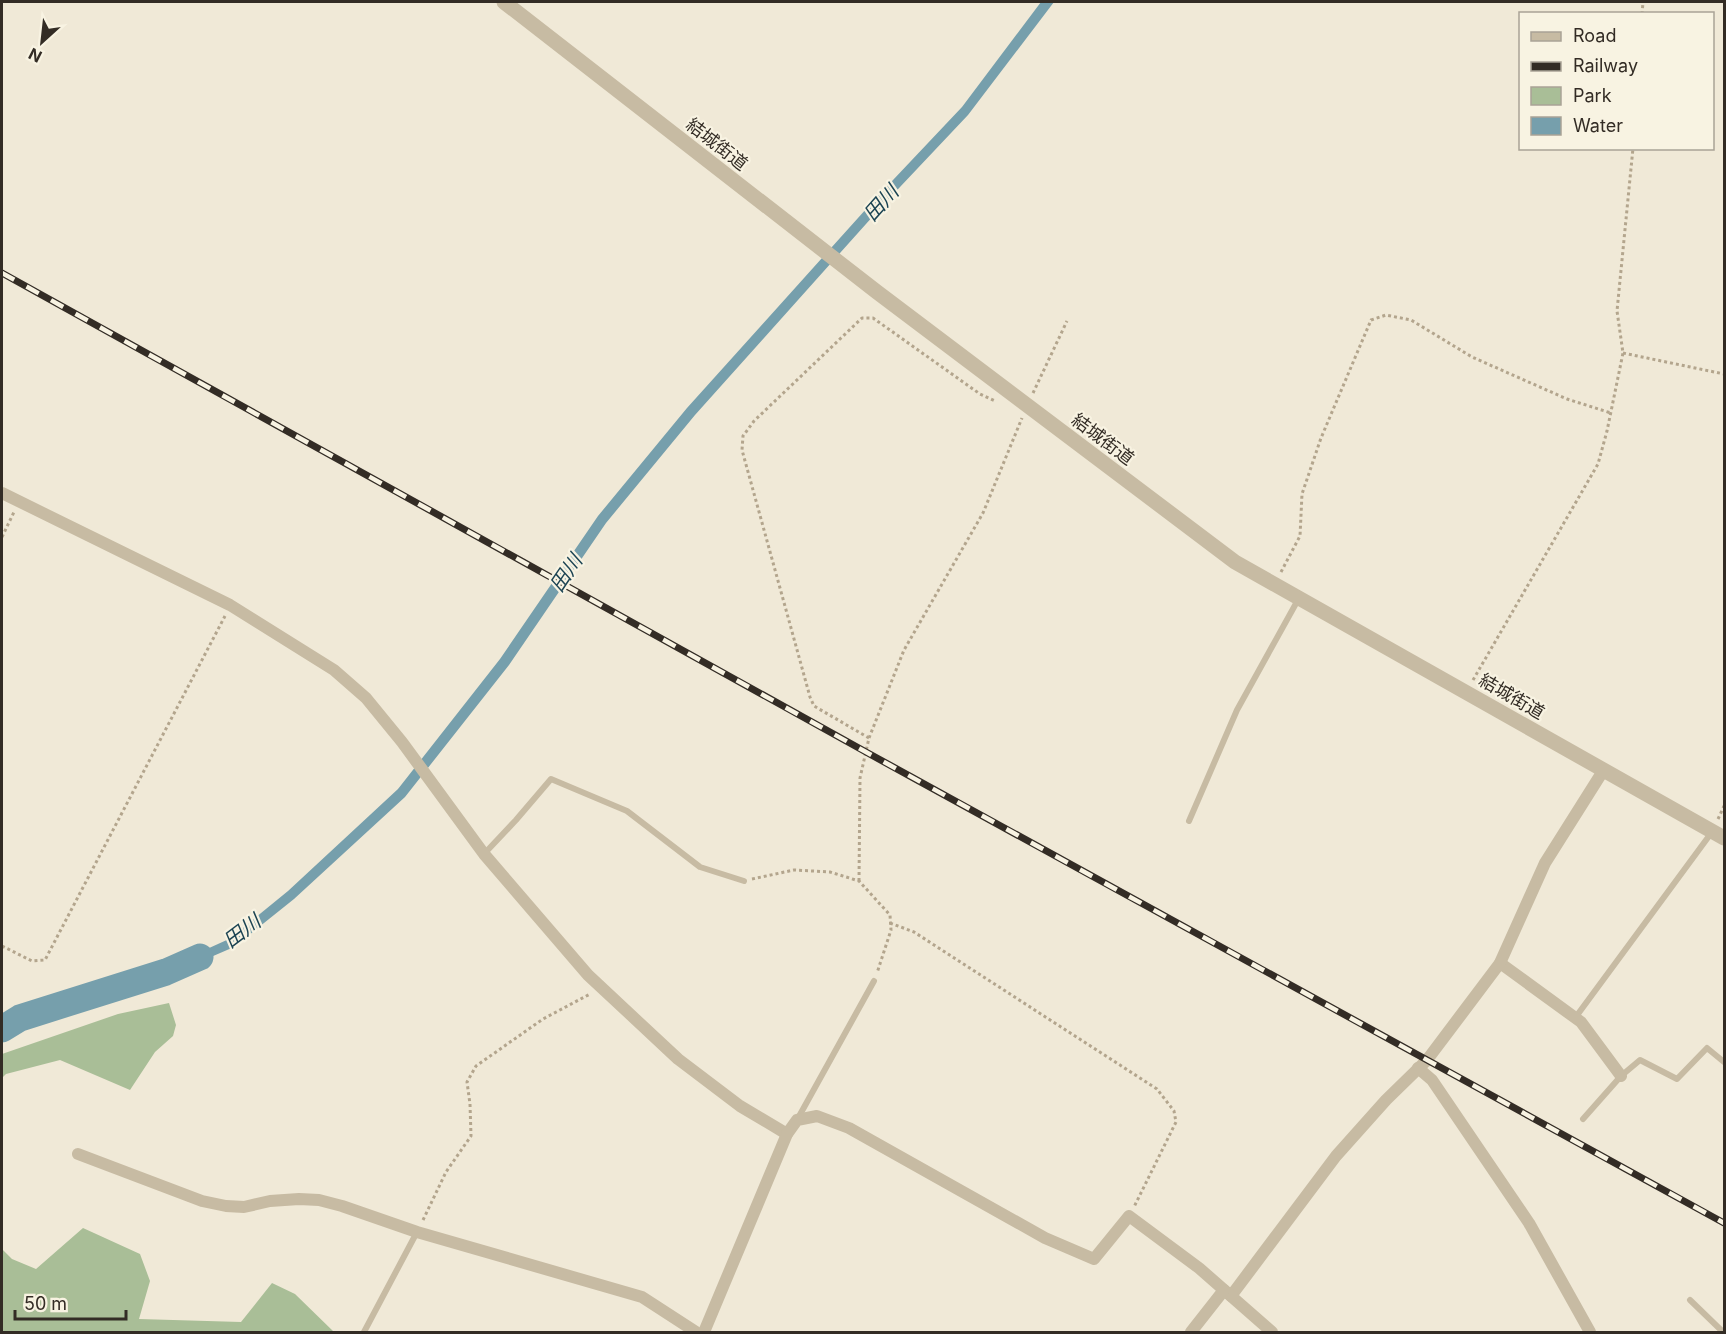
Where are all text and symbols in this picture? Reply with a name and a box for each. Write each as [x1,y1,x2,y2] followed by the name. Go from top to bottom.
[12,12,72,72] north arrow
[1519,12,1714,150] legend
[1573,25,1616,46] text: Road
[25,44,45,67] text: N
[1573,55,1638,76] text: Railway
[1573,85,1612,106] text: Park
[682,114,752,174] street label: 結城街道
[1573,115,1623,136] text: Water
[859,179,905,226] water label: 田川
[1068,409,1138,469] street label: 結城街道
[545,548,588,596] water label: 田川
[1476,669,1548,723] street label: 結城街道
[219,908,267,953] water label: 田川
[15,1283,126,1321] scale bar
[24,1293,67,1314] text: 50 m

